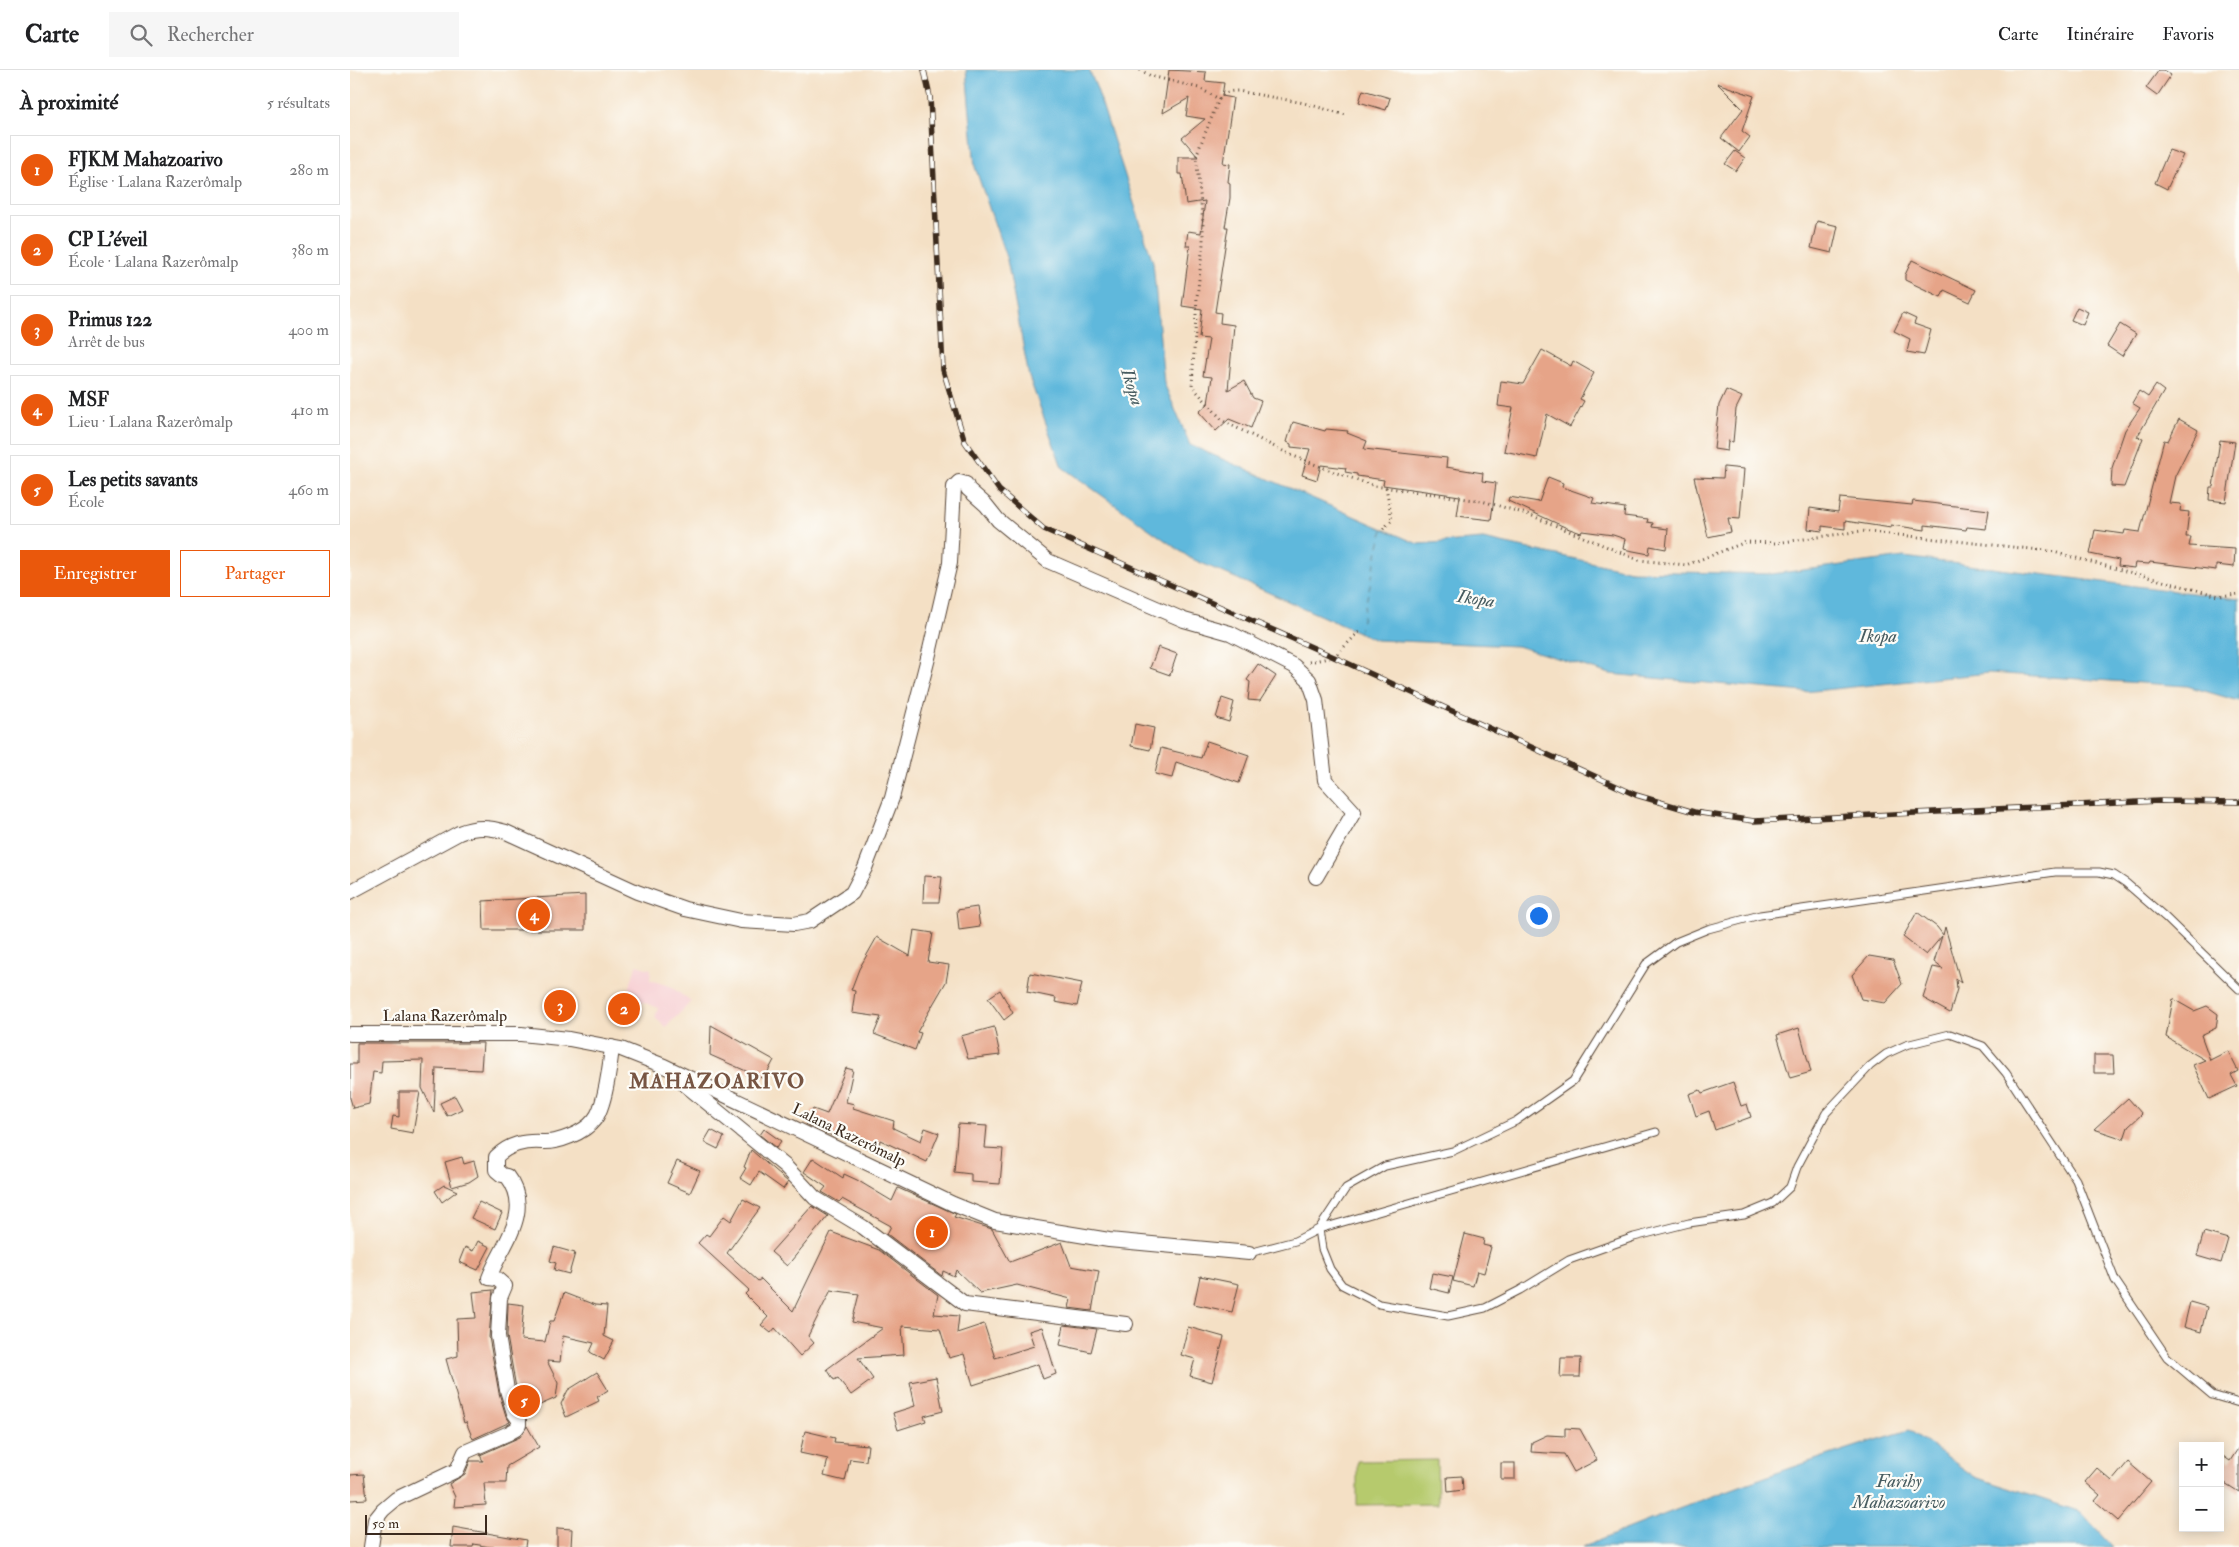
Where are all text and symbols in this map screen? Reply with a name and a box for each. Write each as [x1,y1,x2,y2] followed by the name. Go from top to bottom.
[109,12,459,57] search box
[25,19,79,50] text: Carte
[127,21,155,49] icon: search
[167,23,254,47] text: Rechercher
[1998,23,2039,46] text: Carte
[2067,23,2134,46] text: Itinéraire
[2162,23,2214,46] text: Favoris
[20,89,118,116] text: À proximité
[267,93,330,113] text: 5 résultats
[68,148,223,172] text: FJKM Mahazoarivo
[34,160,40,180] text: 1
[289,160,329,180] text: 280 m
[68,172,242,192] text: Église · Lalana Razerômalp
[68,228,147,252] text: CP L'éveil
[33,240,41,260] text: 2
[291,240,329,260] text: 380 m
[68,252,238,272] text: École · Lalana Razerômalp
[68,308,152,332] text: Primus 122
[34,320,40,340] text: 3
[288,320,329,340] text: 400 m
[68,332,145,352] text: Arrêt de bus
[1115,365,1149,408] water label: Ikopa
[68,388,109,412] text: MSF
[33,400,41,420] text: 4
[291,400,329,420] text: 410 m
[68,412,233,432] text: Lieu · Lalana Razerômalp
[68,468,198,492] text: Les petits savants
[33,480,41,500] text: 5
[288,480,329,500] text: 460 m
[68,492,104,512] text: École
[20,550,170,597] button: Enregistrer
[180,550,330,597] button: Partager
[1455,585,1496,613] water label: Ikopa
[1858,625,1897,648] water label: Ikopa
[518,896,550,934] pin: 4
[1526,903,1552,929] your location
[544,987,576,1025] pin: 3
[608,990,640,1028] pin: 2
[383,1006,507,1027] street label: Lalana Razerômalp
[628,1068,805,1095] district label: MAHAZOARIVO
[788,1099,909,1172] street label: Lalana Razerômalp
[916,1213,948,1251] pin: 1
[508,1382,540,1420] pin: 5
[2179,1442,2224,1532] map controls
[2179,1442,2224,1487] button: +
[1851,1470,1946,1514] water label: Farihy Mahazoarivo
[2179,1487,2224,1532] button: −
[365,1512,488,1535] scale bar
[372,1515,399,1532] text: 50 m

